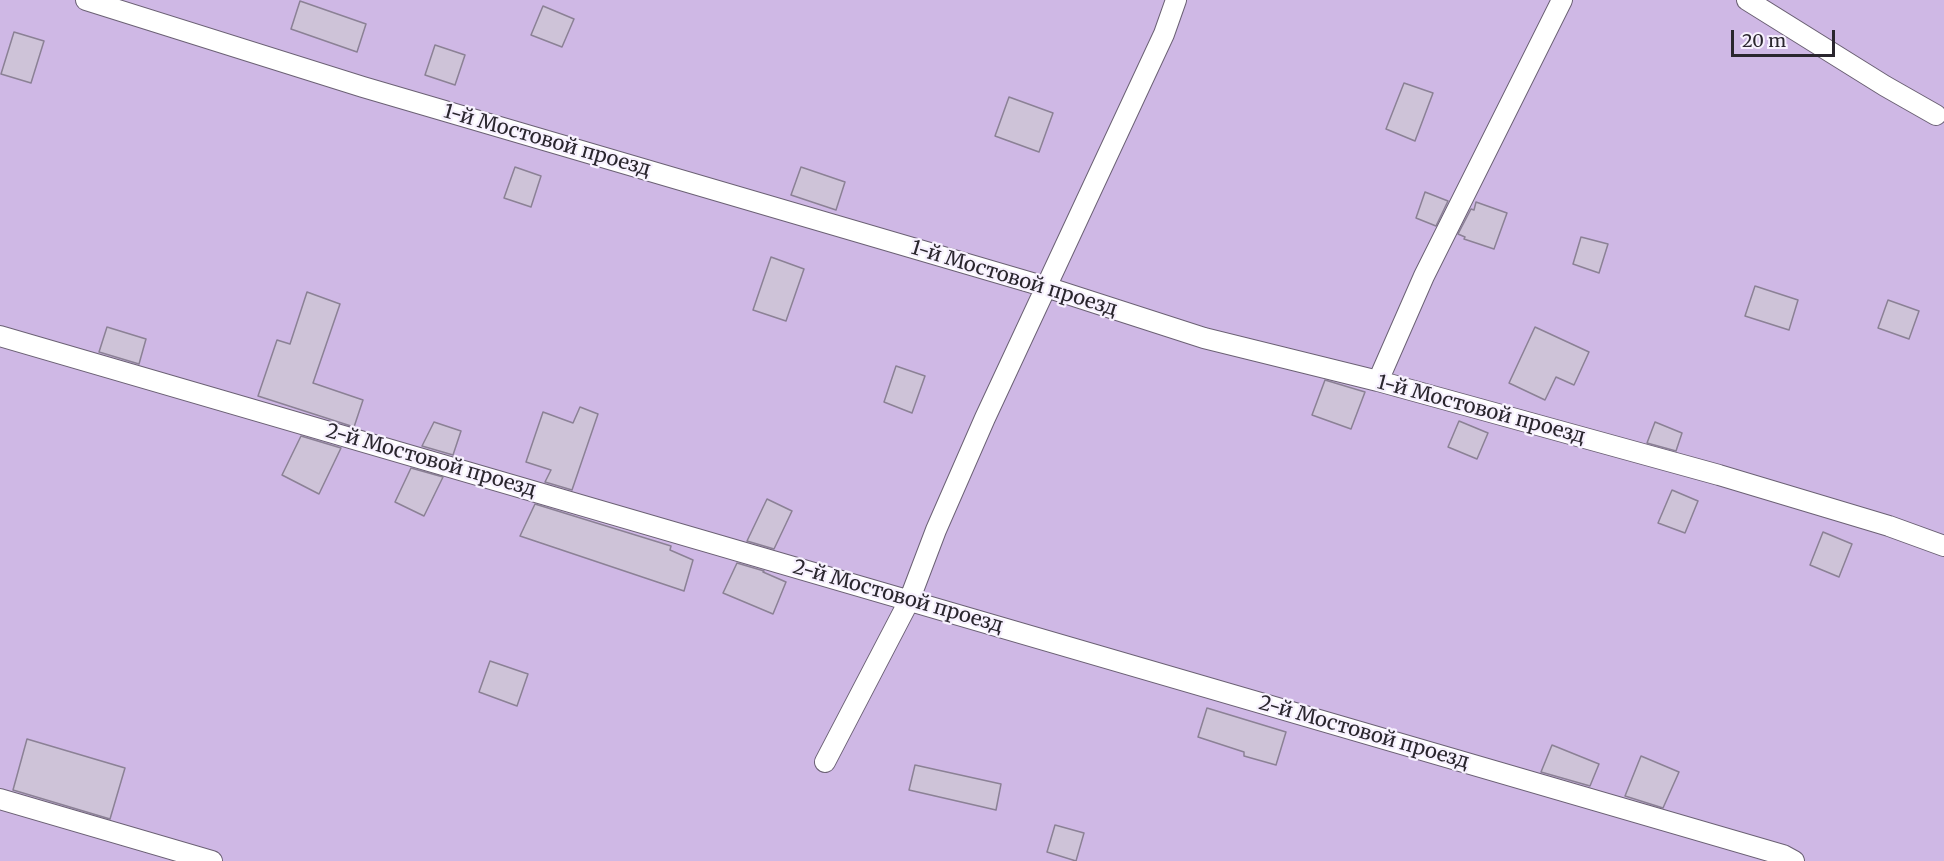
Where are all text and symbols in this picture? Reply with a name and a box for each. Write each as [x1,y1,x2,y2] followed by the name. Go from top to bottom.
[1734,18,1838,56] scale bar
[1742,29,1786,52] text: 20 m
[440,100,654,182] street label: 1-й Мостовой проезд
[908,236,1120,322] street label: 1-й Мостовой проезд
[1374,371,1588,449] street label: 1-й Мостовой проезд
[323,419,539,503] street label: 2-й Мостовой проезд
[790,555,1006,639] street label: 2-й Мостовой проезд
[1256,691,1472,775] street label: 2-й Мостовой проезд

